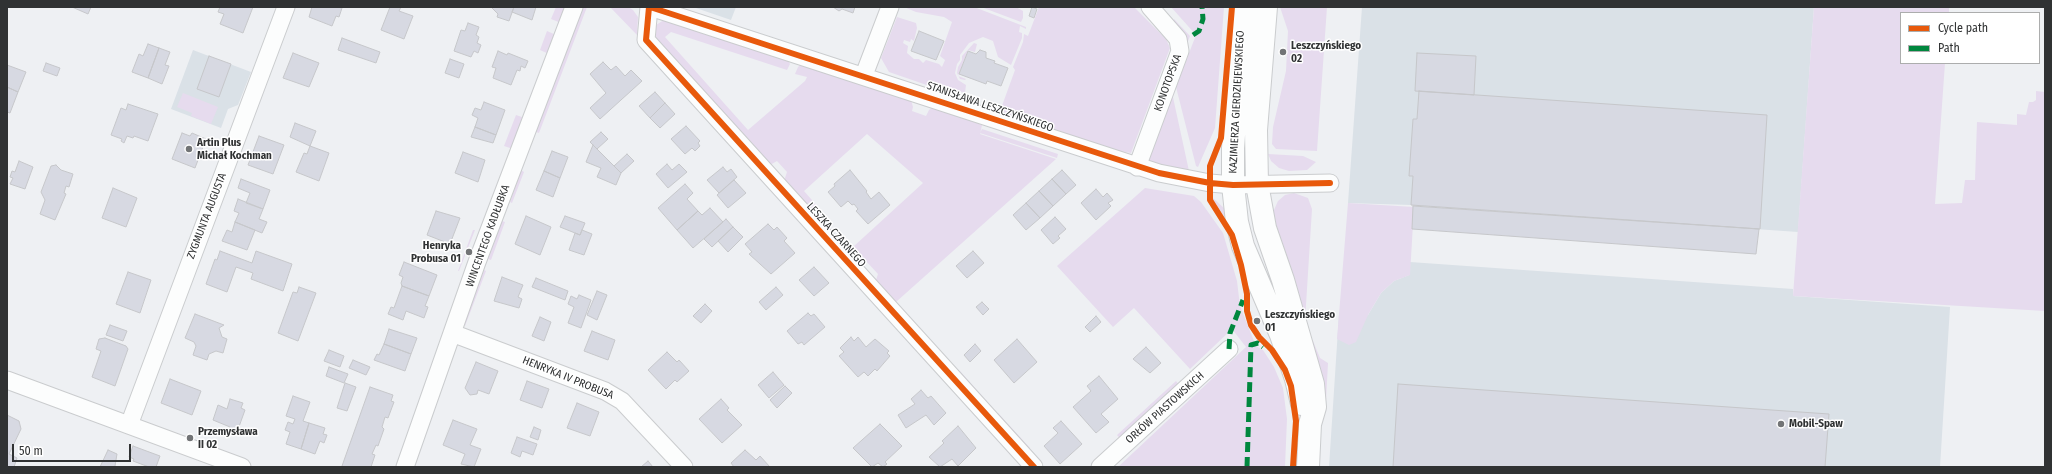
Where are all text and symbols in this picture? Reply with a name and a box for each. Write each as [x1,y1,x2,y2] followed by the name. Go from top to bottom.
[1900,12,2040,64] legend
[1938,21,1988,35] text: Cycle path
[1227,30,1247,174] street label: KAZIMIERZA GIERDZIEJEWSKIEGO
[1291,39,1361,65] place label: Leszczyńskiego 02
[1938,41,1960,55] text: Path
[1278,47,1288,57] marker: Leszczyńskiego 02
[1152,53,1184,113] street label: KONOTOPSKA
[925,79,1055,135] street label: STANISŁAWA LESZCZYŃSKIEGO
[197,136,272,162] place label: Artin Plus Michał Kochman
[184,144,194,154] marker: Artin Plus Michał Kochman
[185,171,229,261] street label: ZYGMUNTA AUGUSTA
[463,183,513,289] street label: WINCENTEGO KADŁUBKA
[804,200,868,270] street label: LESZKA CZARNEGO
[411,239,461,265] place label: Henryka Probusa 01
[464,247,474,257] marker: Henryka Probusa 01
[1265,308,1335,334] place label: Leszczyńskiego 01
[1252,316,1262,326] marker: Leszczyńskiego 01
[521,354,615,402] street label: HENRYKA IV PROBUSA
[1123,369,1207,447] street label: ORŁÓW PIASTOWSKICH
[1789,417,1843,431] place label: Mobil-Spaw
[1776,419,1786,429] marker: Mobil-Spaw
[198,425,258,451] place label: Przemysława II 02
[185,433,195,443] marker: Przemysława II 02
[14,436,133,462] scale bar
[19,444,43,458] text: 50 m

